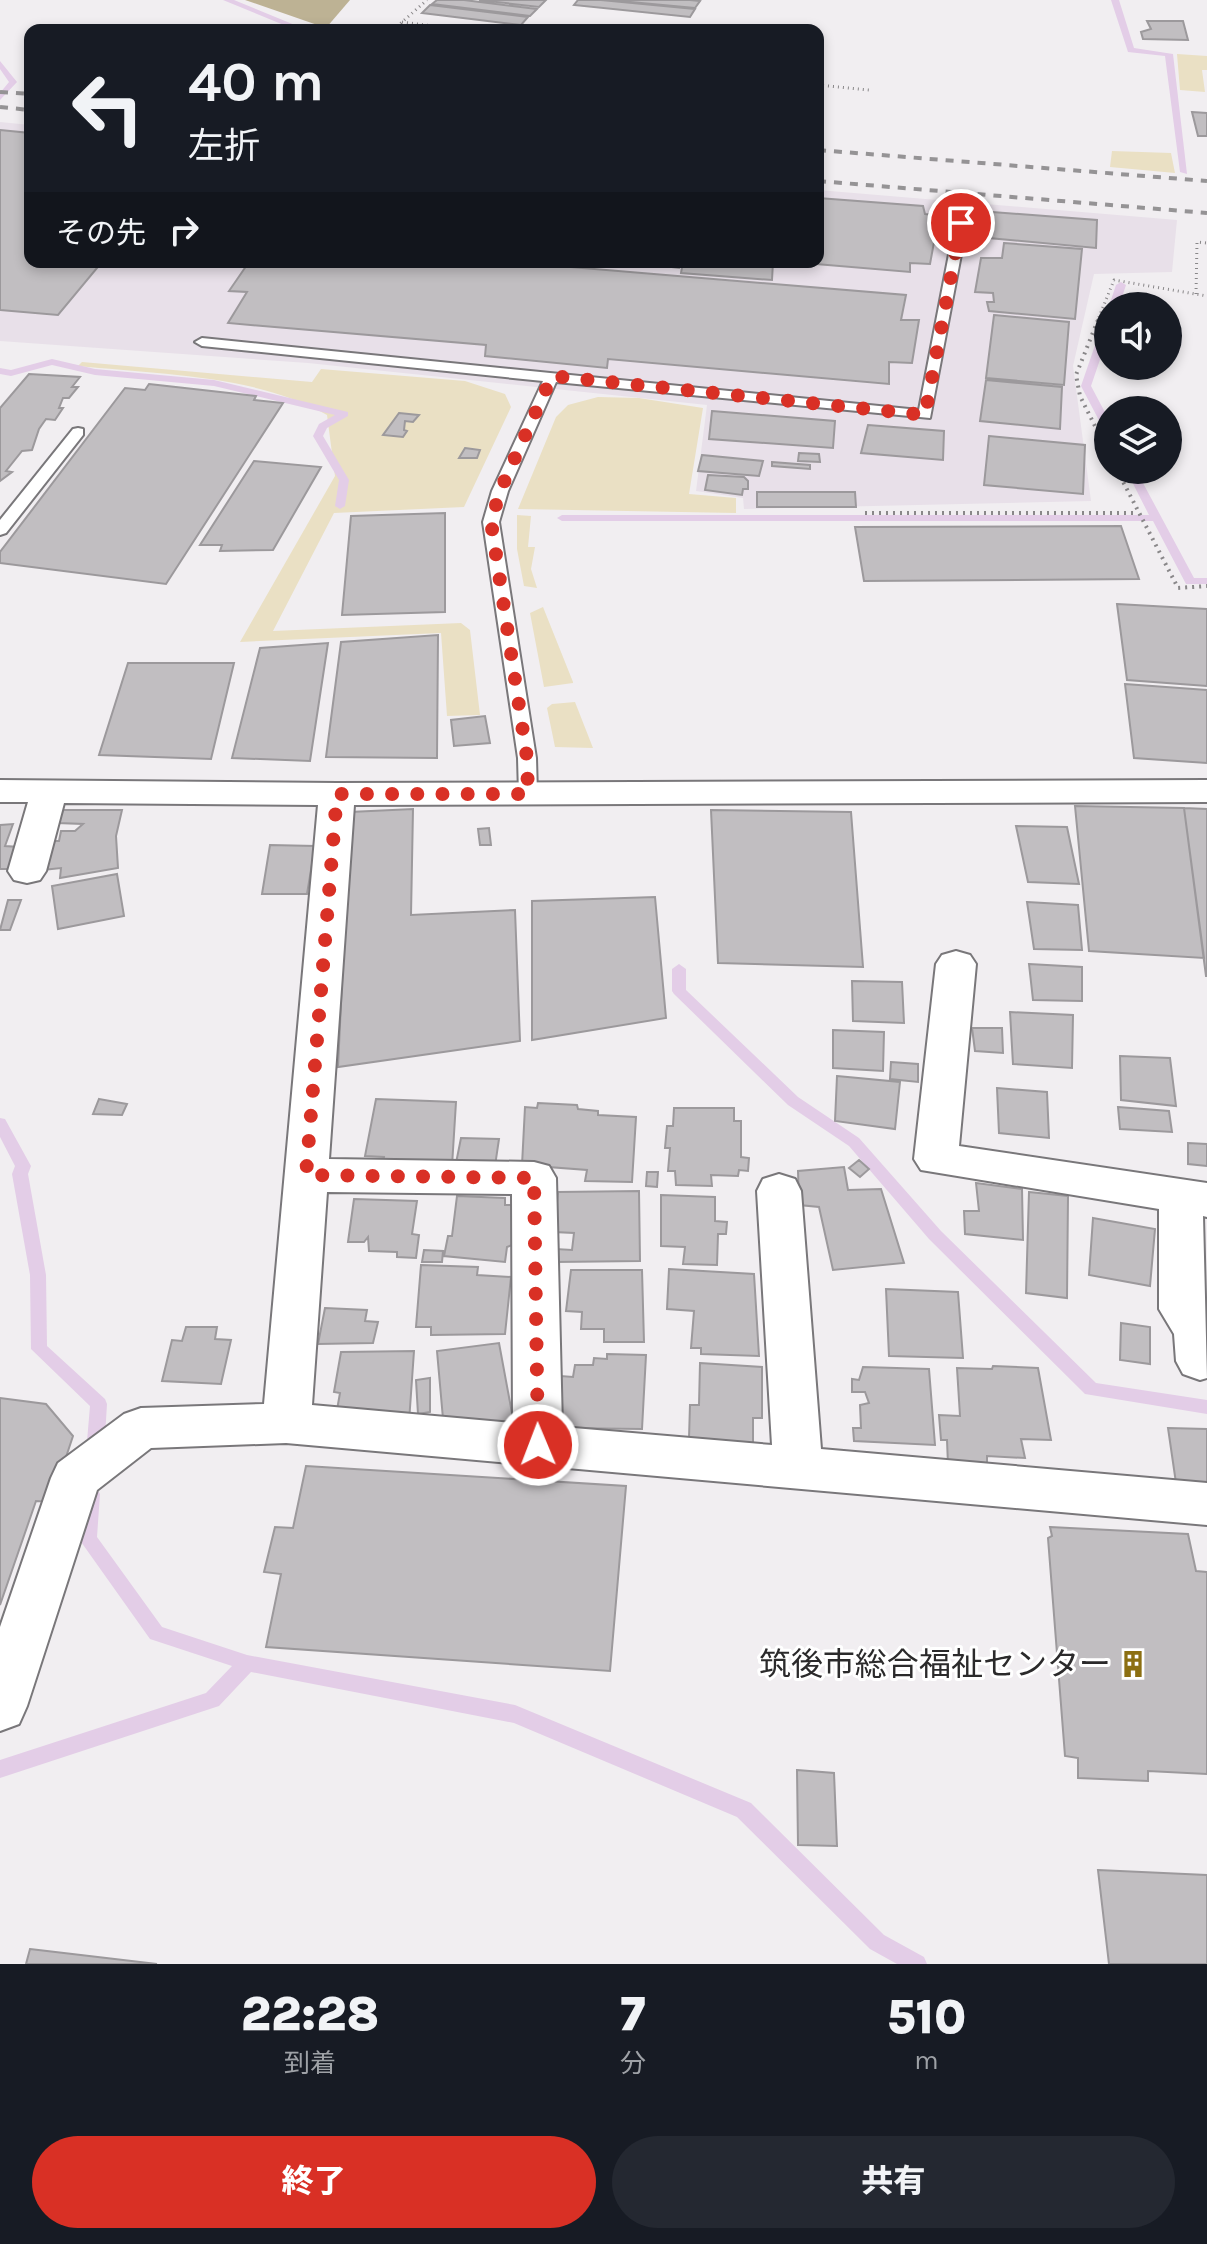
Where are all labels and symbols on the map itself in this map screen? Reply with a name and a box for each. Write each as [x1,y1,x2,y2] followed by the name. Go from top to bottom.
[927,189,995,257] pin
[496,1403,580,1487] position arrow
[759,1646,1111,1683] place label: 筑後市総合福祉センター
[1118,1649,1148,1679] building icon: 筑後市総合福祉センター

